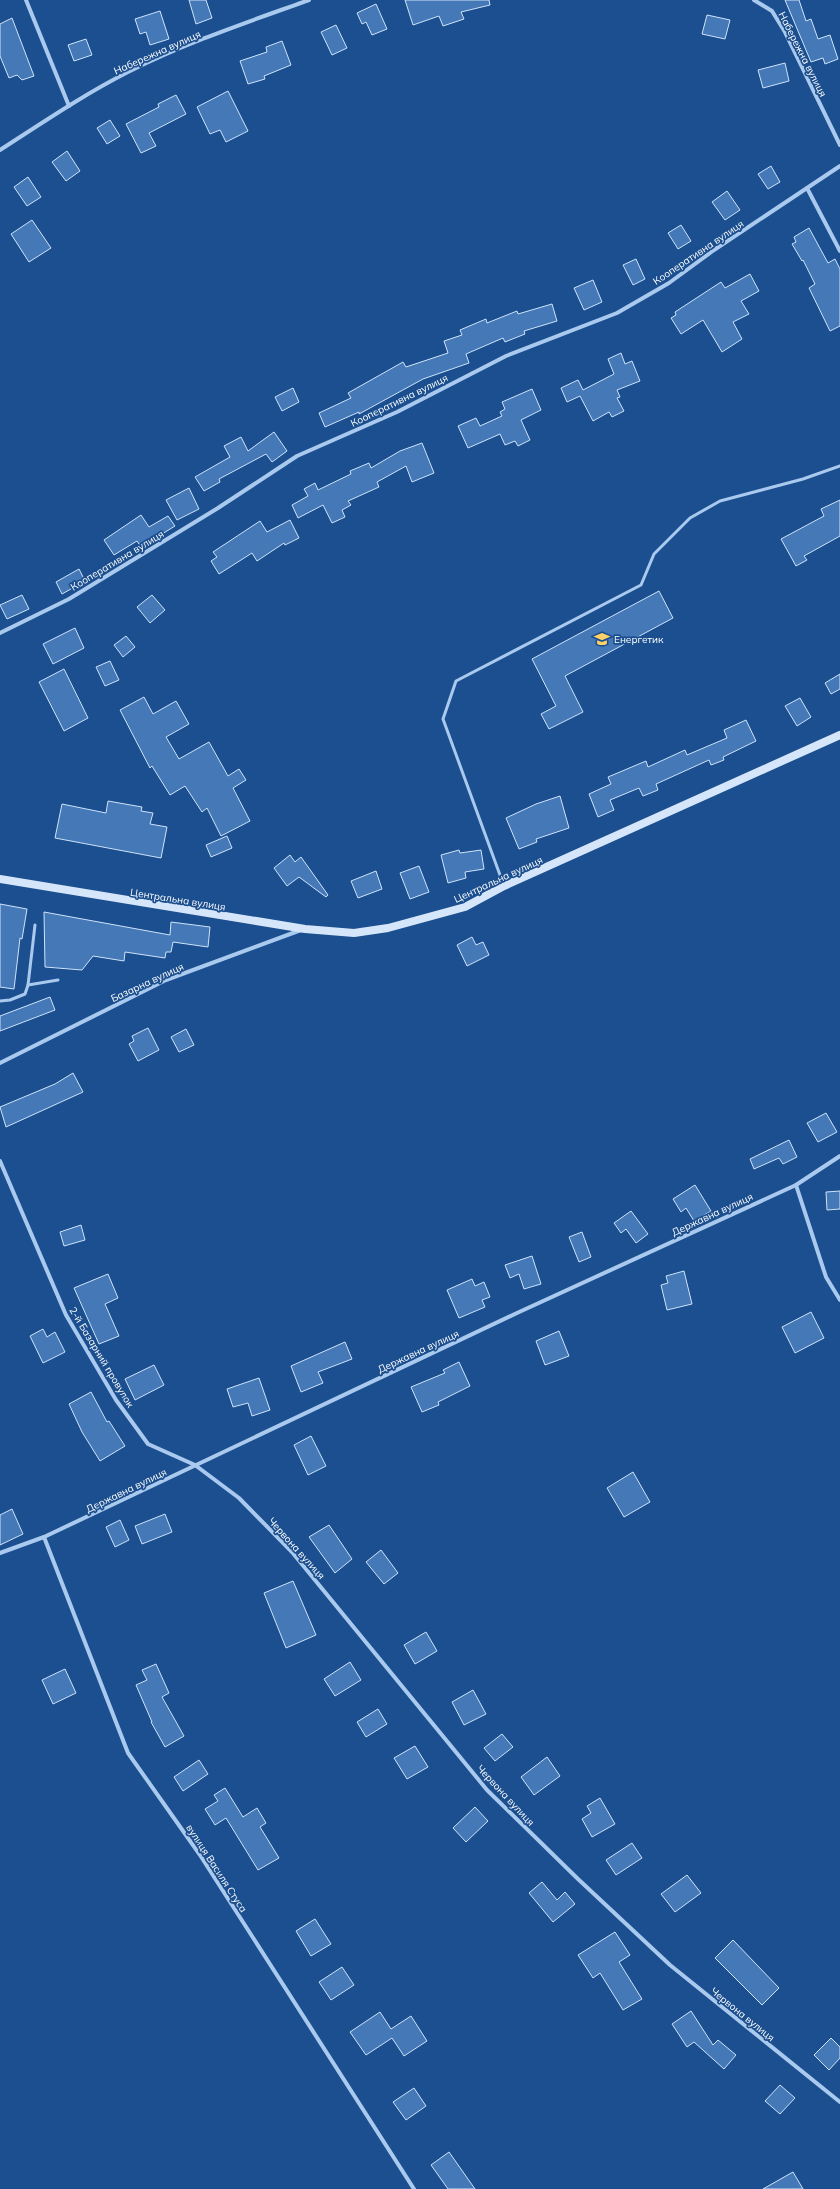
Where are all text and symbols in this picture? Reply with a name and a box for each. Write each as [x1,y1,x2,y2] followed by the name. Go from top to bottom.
[776,10,830,99] street label: Набережна вулиця
[112,27,203,77] street label: Набережна вулиця
[650,217,746,288] street label: Кооперативна вулиця
[348,371,450,430] street label: Кооперативна вулиця
[68,527,166,593] street label: Кооперативна вулиця
[593,630,611,648] school or university icon: Енергетик
[614,633,664,646] place label: Енергетик
[452,853,545,906] street label: Центральна вулиця
[129,886,227,913] street label: Центральна вулиця
[109,960,186,1005] street label: Базарна вулиця
[669,1190,755,1239] street label: Державна вулиця
[66,1305,137,1410] street label: 2-й Базарний провулок
[375,1327,461,1376] street label: Державна вулиця
[84,1465,169,1516] street label: Державна вулиця
[265,1515,328,1582] street label: Червона вулиця
[474,1762,537,1829] street label: Червона вулиця
[183,1822,250,1915] street label: вулиця Василя Стуса
[708,1985,777,2044] street label: Червона вулиця

